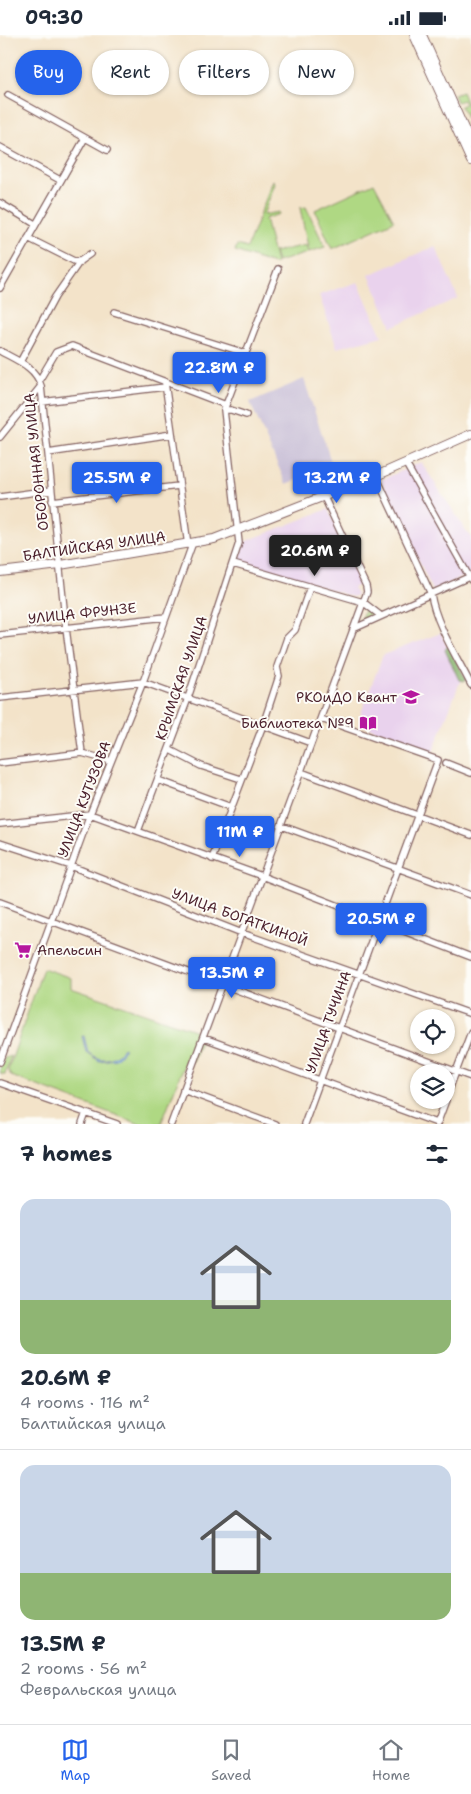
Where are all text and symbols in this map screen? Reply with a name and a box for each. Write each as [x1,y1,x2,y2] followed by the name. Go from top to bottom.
[25,5,83,30] text: 09:30
[15,50,82,95] chip: Buy
[92,50,169,95] chip: Rent
[179,50,269,95] chip: Filters
[279,50,354,95] chip: New
[173,351,265,394] pin: 22.8M ₽
[184,357,254,378] text: 22.8M ₽
[20,392,52,532] street label: ОБОРОННАЯ УЛИЦА
[71,461,163,504] pin: 25.5M ₽
[291,461,383,504] pin: 13.2M ₽
[83,467,151,488] text: 25.5M ₽
[304,467,370,488] text: 13.2M ₽
[21,527,167,565] street label: БАЛТИЙСКАЯ УЛИЦА
[269,535,361,577] pin: 20.6M ₽
[280,540,350,561] text: 20.6M ₽
[27,598,137,628] street label: УЛИЦА ФРУНЗЕ
[151,613,211,743] street label: КРЫМСКАЯ УЛИЦА
[401,687,421,707] school or university icon: РКОиДО Квант
[296,688,398,706] place label: РКОиДО Квант
[358,713,378,733] library icon: Библиотека №9
[241,714,354,732] place label: Библиотека №9
[54,738,114,860] street label: УЛИЦА КУТУЗОВА
[205,815,275,858] pin: 11M ₽
[216,821,264,842] text: 11M ₽
[169,884,311,950] street label: УЛИЦА БОГАТКИНОЙ
[335,903,427,945] pin: 20.5M ₽
[347,908,415,929] text: 20.5M ₽
[13,940,33,960] supermarket icon: Апельсин
[37,941,102,959] place label: Апельсин
[186,957,278,999] pin: 13.5M ₽
[199,962,265,983] text: 13.5M ₽
[301,968,355,1076] street label: УЛИЦА ТУЧИНА
[410,1009,455,1109] map controls
[410,1009,455,1054] button: locate
[410,1064,455,1109] button: layers
[20,1140,112,1168] text: 7 homes
[423,1140,451,1168] icon: filters
[191,1232,281,1322] icon: home
[20,1364,111,1392] text: 20.6M ₽
[20,1392,150,1413] text: 4 rooms · 116 m²
[20,1413,166,1434] text: Балтийская улица
[191,1497,281,1587] icon: home
[20,1630,106,1658] text: 13.5M ₽
[20,1658,147,1679] text: 2 rooms · 56 m²
[20,1679,176,1700] text: Февральская улица
[60,1736,90,1784] tab: Map
[211,1736,251,1784] tab: Saved
[372,1736,411,1784] tab: Home

